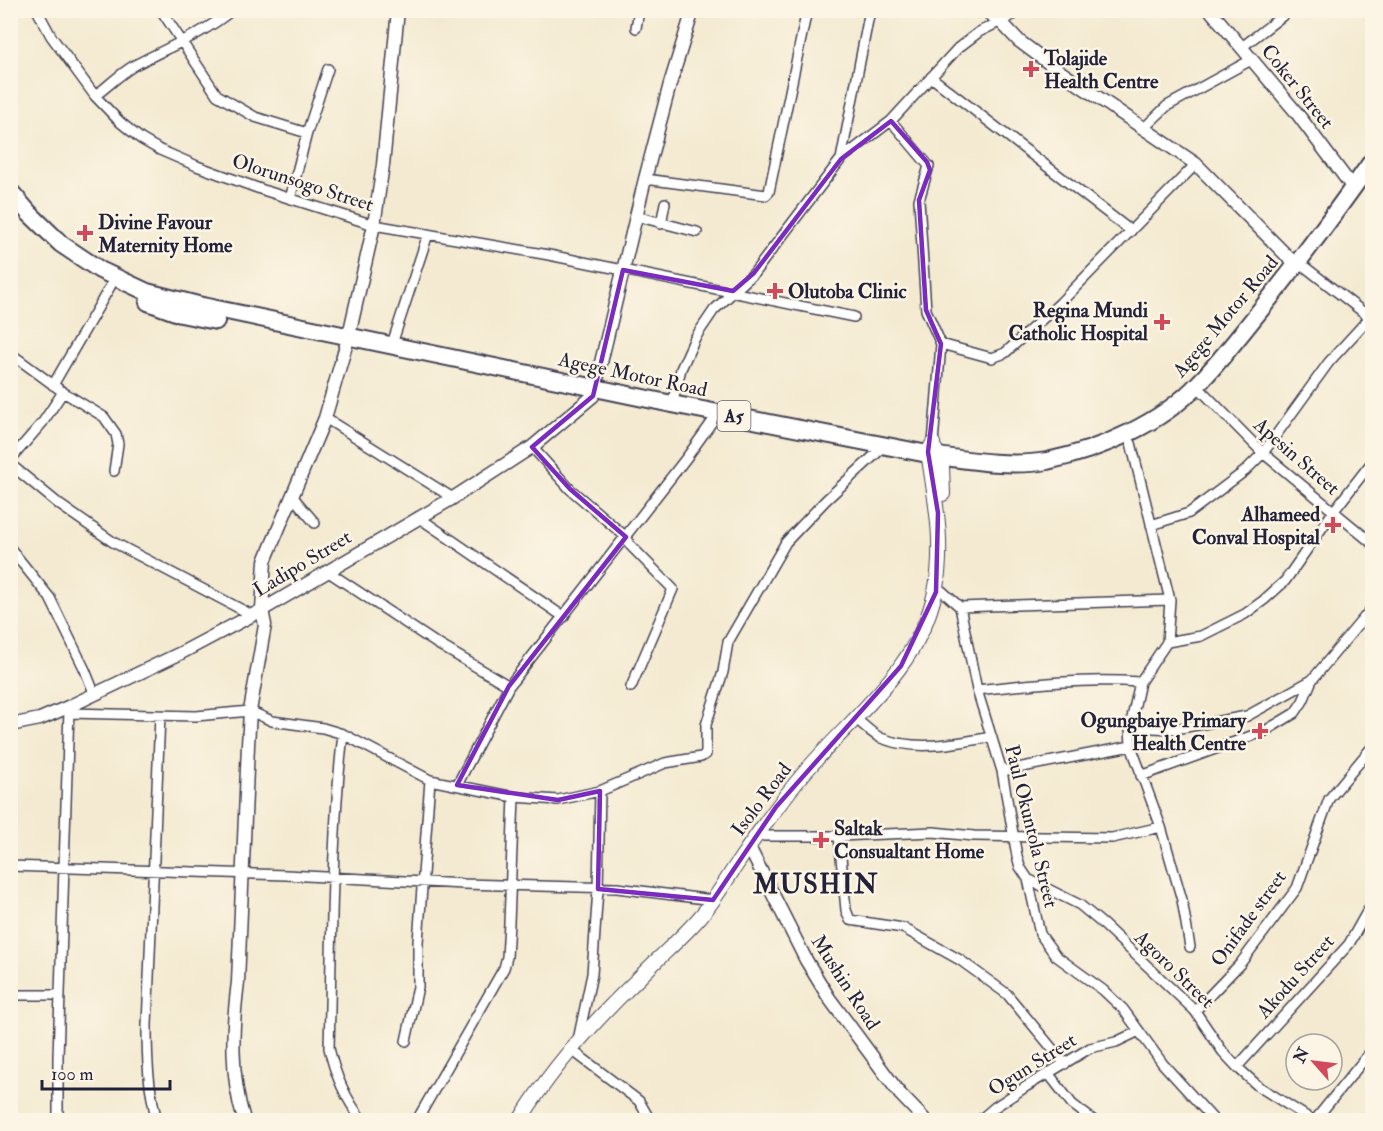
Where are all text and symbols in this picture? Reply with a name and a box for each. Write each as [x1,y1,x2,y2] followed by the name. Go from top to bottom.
[1256,39,1340,134] street label: Coker Street
[1043,46,1159,94] place label: Tolajide Health Centre
[1022,60,1040,78] marker: Tolajide Health Centre
[229,148,377,217] street label: Olorunsogo Street
[97,210,233,259] place label: Divine Favour Maternity Home
[76,224,94,242] marker: Divine Favour Maternity Home
[1166,250,1284,383] street label: Agege Motor Road
[788,279,907,304] place label: Olutoba Clinic
[766,282,784,300] marker: Olutoba Clinic
[1008,298,1149,347] place label: Regina Mundi Catholic Hospital
[1153,313,1171,331] marker: Regina Mundi Catholic Hospital
[555,346,710,402] street label: Agege Motor Road
[718,401,750,431] road number: A5
[1247,411,1345,502] street label: Apesin Street
[1192,502,1321,551] place label: Alhameed Conval Hospital
[1324,516,1342,534] marker: Alhameed Conval Hospital
[249,524,357,603] street label: Ladipo Street
[1080,708,1247,756] place label: Ogungbaiye Primary Health Centre
[1251,722,1269,740] marker: Ogungbaiye Primary Health Centre
[999,742,1064,911] street label: Paul Okuntola Street
[726,758,797,841] street label: Isolo Road
[834,816,985,864] place label: Saltak Consualtant Home
[812,831,830,849] marker: Saltak Consualtant Home
[1205,865,1292,971] street label: Onifade street
[752,869,879,901] district label: MUSHIN
[1129,924,1220,1014] street label: Agoro Street
[1251,929,1340,1024] street label: Akodu Street
[806,930,886,1035] street label: Mushin Road
[984,1027,1081,1101] street label: Ogun Street
[1284,1032,1344,1092] north arrow
[1289,1044,1314,1067] text: N
[42,1053,170,1091] scale bar
[51,1063,94,1086] text: 100 m

